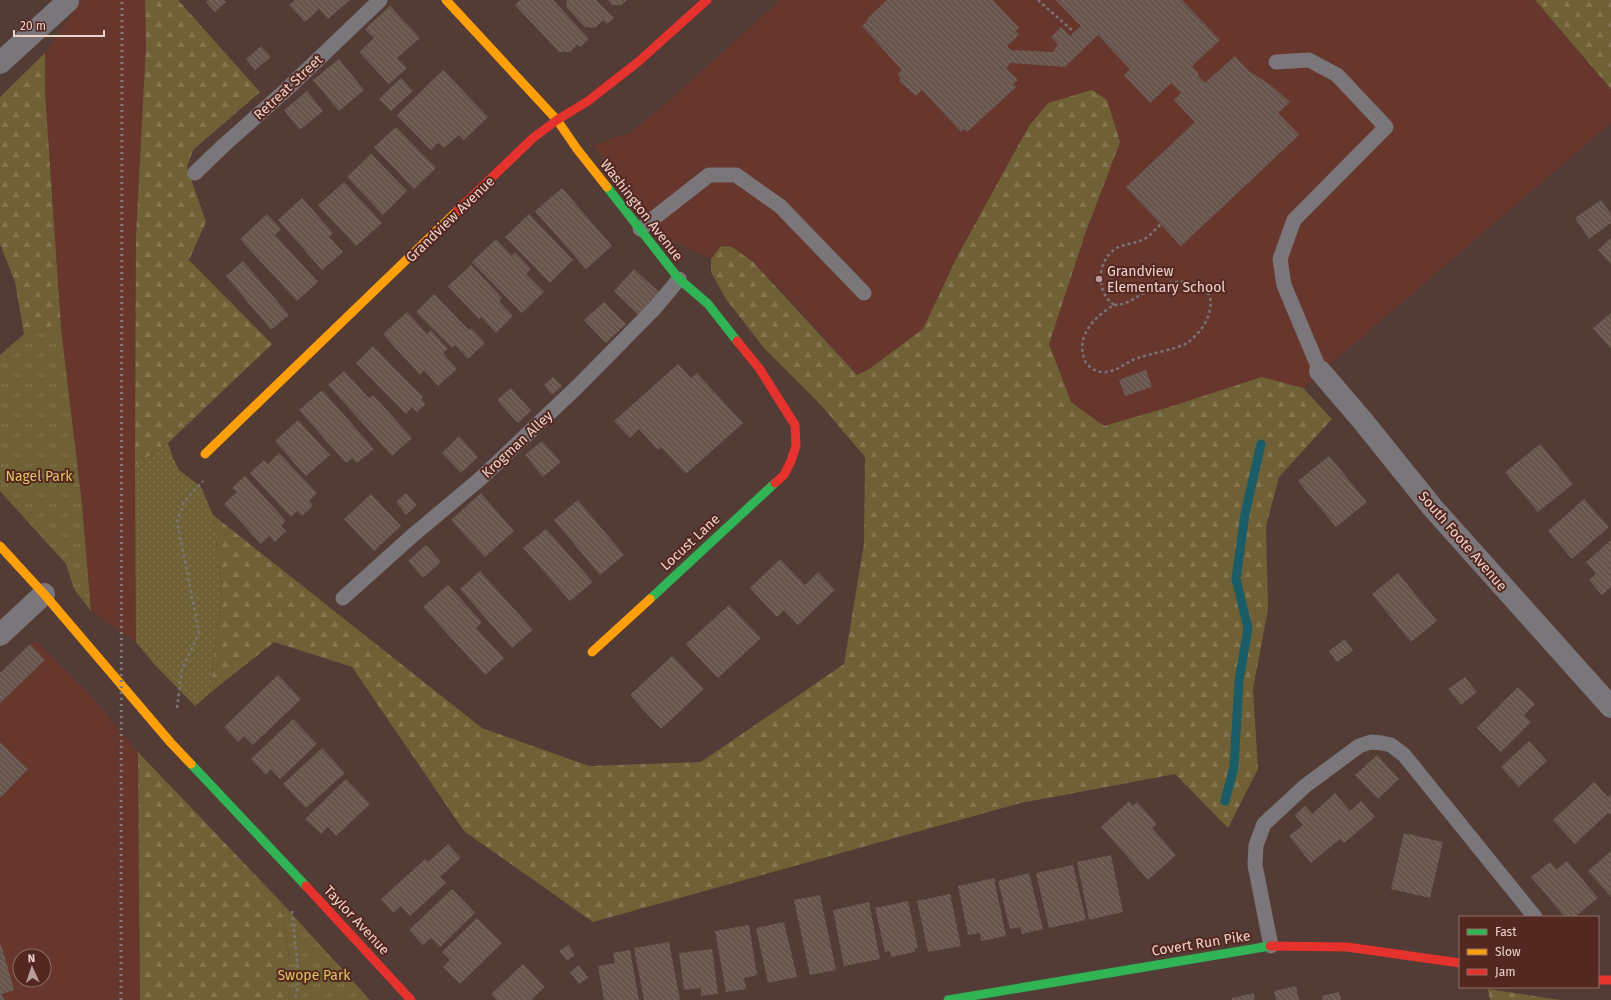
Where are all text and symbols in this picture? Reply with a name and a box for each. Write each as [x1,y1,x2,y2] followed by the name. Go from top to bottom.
[14,12,104,38] scale bar
[20,19,46,33] text: 20 m
[250,51,327,124] street label: Retreat Street
[597,156,687,264] street label: Washington Avenue
[402,173,498,266] street label: Grandview Avenue
[1107,263,1225,296] place label: Grandview Elementary School
[1094,274,1104,284] marker: Grandview Elementary School
[478,407,556,482] street label: Krogman Alley
[5,468,73,485] park label: Nagel Park
[1415,488,1510,595] street label: South Foote Avenue
[657,511,724,574] street label: Locust Lane
[320,882,393,959] street label: Taylor Avenue
[1459,916,1599,988] legend
[1495,925,1517,939] text: Fast
[1151,927,1252,960] street label: Covert Run Pike
[1495,945,1521,959] text: Slow
[12,948,52,988] north arrow
[28,952,35,965] text: N
[1495,965,1515,979] text: Jam
[277,967,351,984] park label: Swope Park

